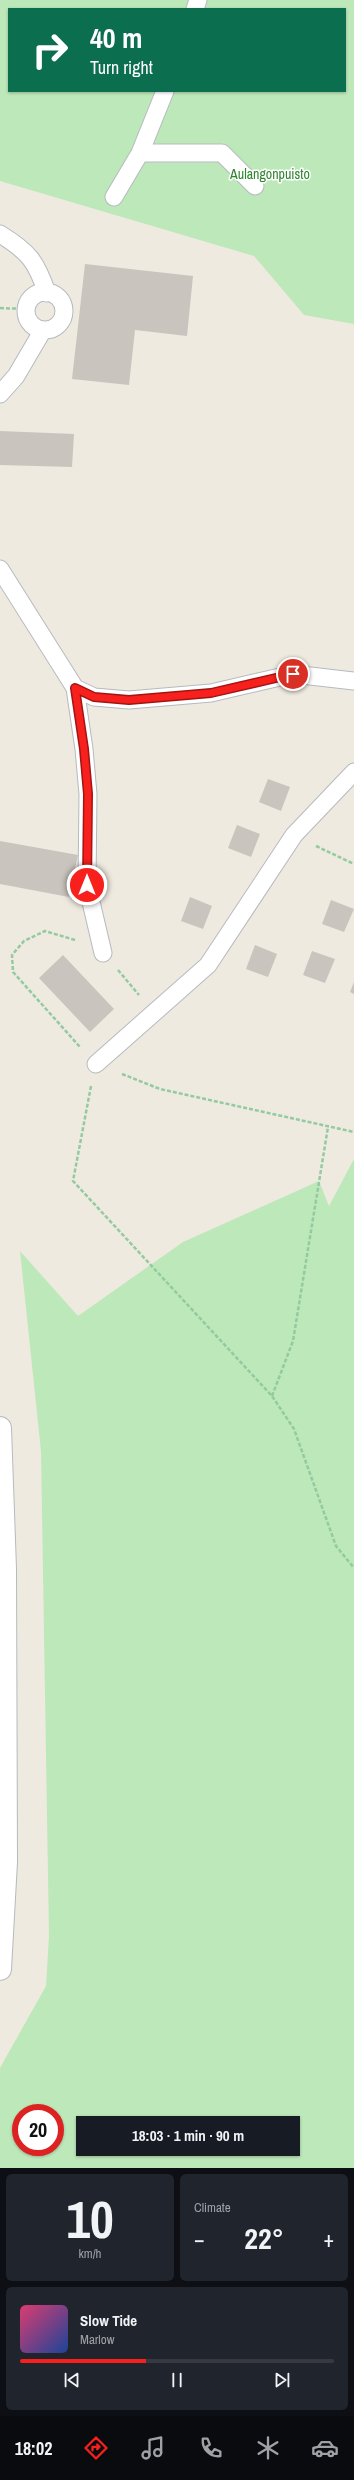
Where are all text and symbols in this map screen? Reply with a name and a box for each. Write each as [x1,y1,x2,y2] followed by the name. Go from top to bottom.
[90,19,142,57] text: 40 m
[24,24,76,76] icon: right
[90,55,153,80] text: Turn right
[229,165,310,183] park label: Aulangonpuisto
[276,657,310,691] pin
[282,663,304,685] icon: arrive
[66,864,108,906] position arrow
[12,2104,64,2156] speed limit sign: 20
[132,2125,244,2146] text: 18:03 · 1 min · 90 m
[66,2184,114,2254] text: 10
[194,2199,231,2216] text: Climate
[244,2218,284,2258] text: 22°
[194,2224,205,2254] text: −
[323,2224,334,2254] text: +
[78,2245,102,2262] text: km/h
[80,2310,137,2331] text: Slow Tide
[80,2331,114,2348] text: Marlow
[61,2369,83,2391] icon: previous
[166,2369,188,2391] icon: pause
[271,2369,293,2391] icon: next
[82,2434,110,2462] icon: directions
[139,2434,167,2462] icon: music
[197,2434,225,2462] icon: phone
[254,2434,282,2462] icon: climate
[311,2434,339,2462] icon: car
[15,2436,52,2461] text: 18:02

